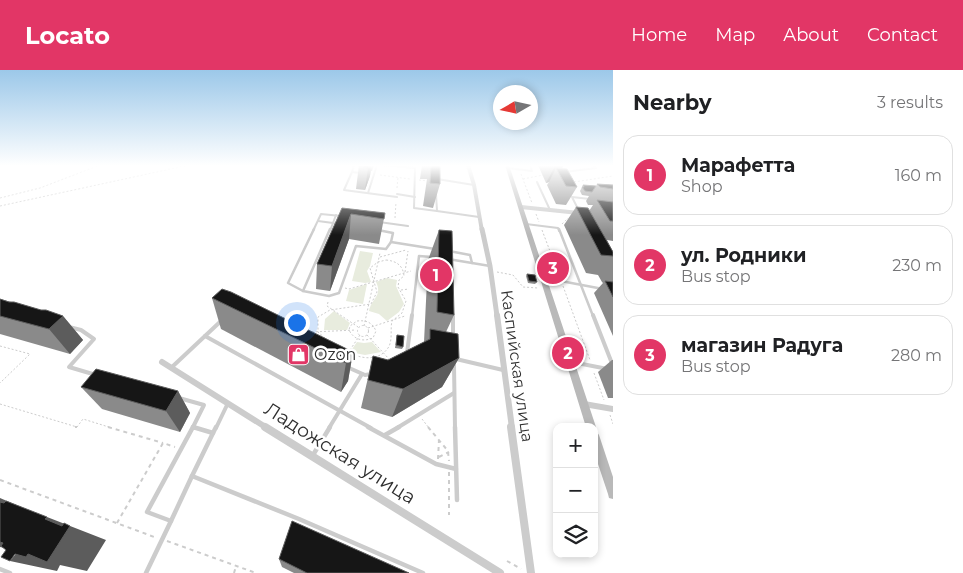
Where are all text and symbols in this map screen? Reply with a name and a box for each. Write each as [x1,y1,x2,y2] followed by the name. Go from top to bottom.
[25,21,110,50] text: Locato
[631,24,687,46] text: Home
[715,24,755,46] text: Map
[783,24,839,46] text: About
[867,24,938,46] text: Contact
[493,85,538,130] north arrow
[633,90,712,115] text: Nearby
[877,93,943,112] text: 3 results
[681,154,795,177] text: Марафетта
[647,166,653,185] text: 1
[895,166,942,185] text: 160 m
[681,177,723,196] text: Shop
[681,244,806,267] text: ул. Родники
[537,249,569,287] pin: 3
[420,256,452,294] pin: 1
[645,256,655,275] text: 2
[892,256,942,275] text: 230 m
[681,267,751,286] text: Bus stop
[497,289,537,443] street label: Каспийская улица
[284,310,310,336] your location
[552,334,584,372] pin: 2
[681,334,843,357] text: магазин Радуга
[286,342,310,366] shop icon: Ozon
[314,345,356,364] place label: Ozon
[645,346,655,365] text: 3
[891,346,942,365] text: 280 m
[681,357,751,376] text: Bus stop
[260,397,420,509] street label: Ладожская улица
[553,423,598,558] map controls
[553,423,598,468] button: +
[553,468,598,513] button: −
[553,513,598,558] button: layers

